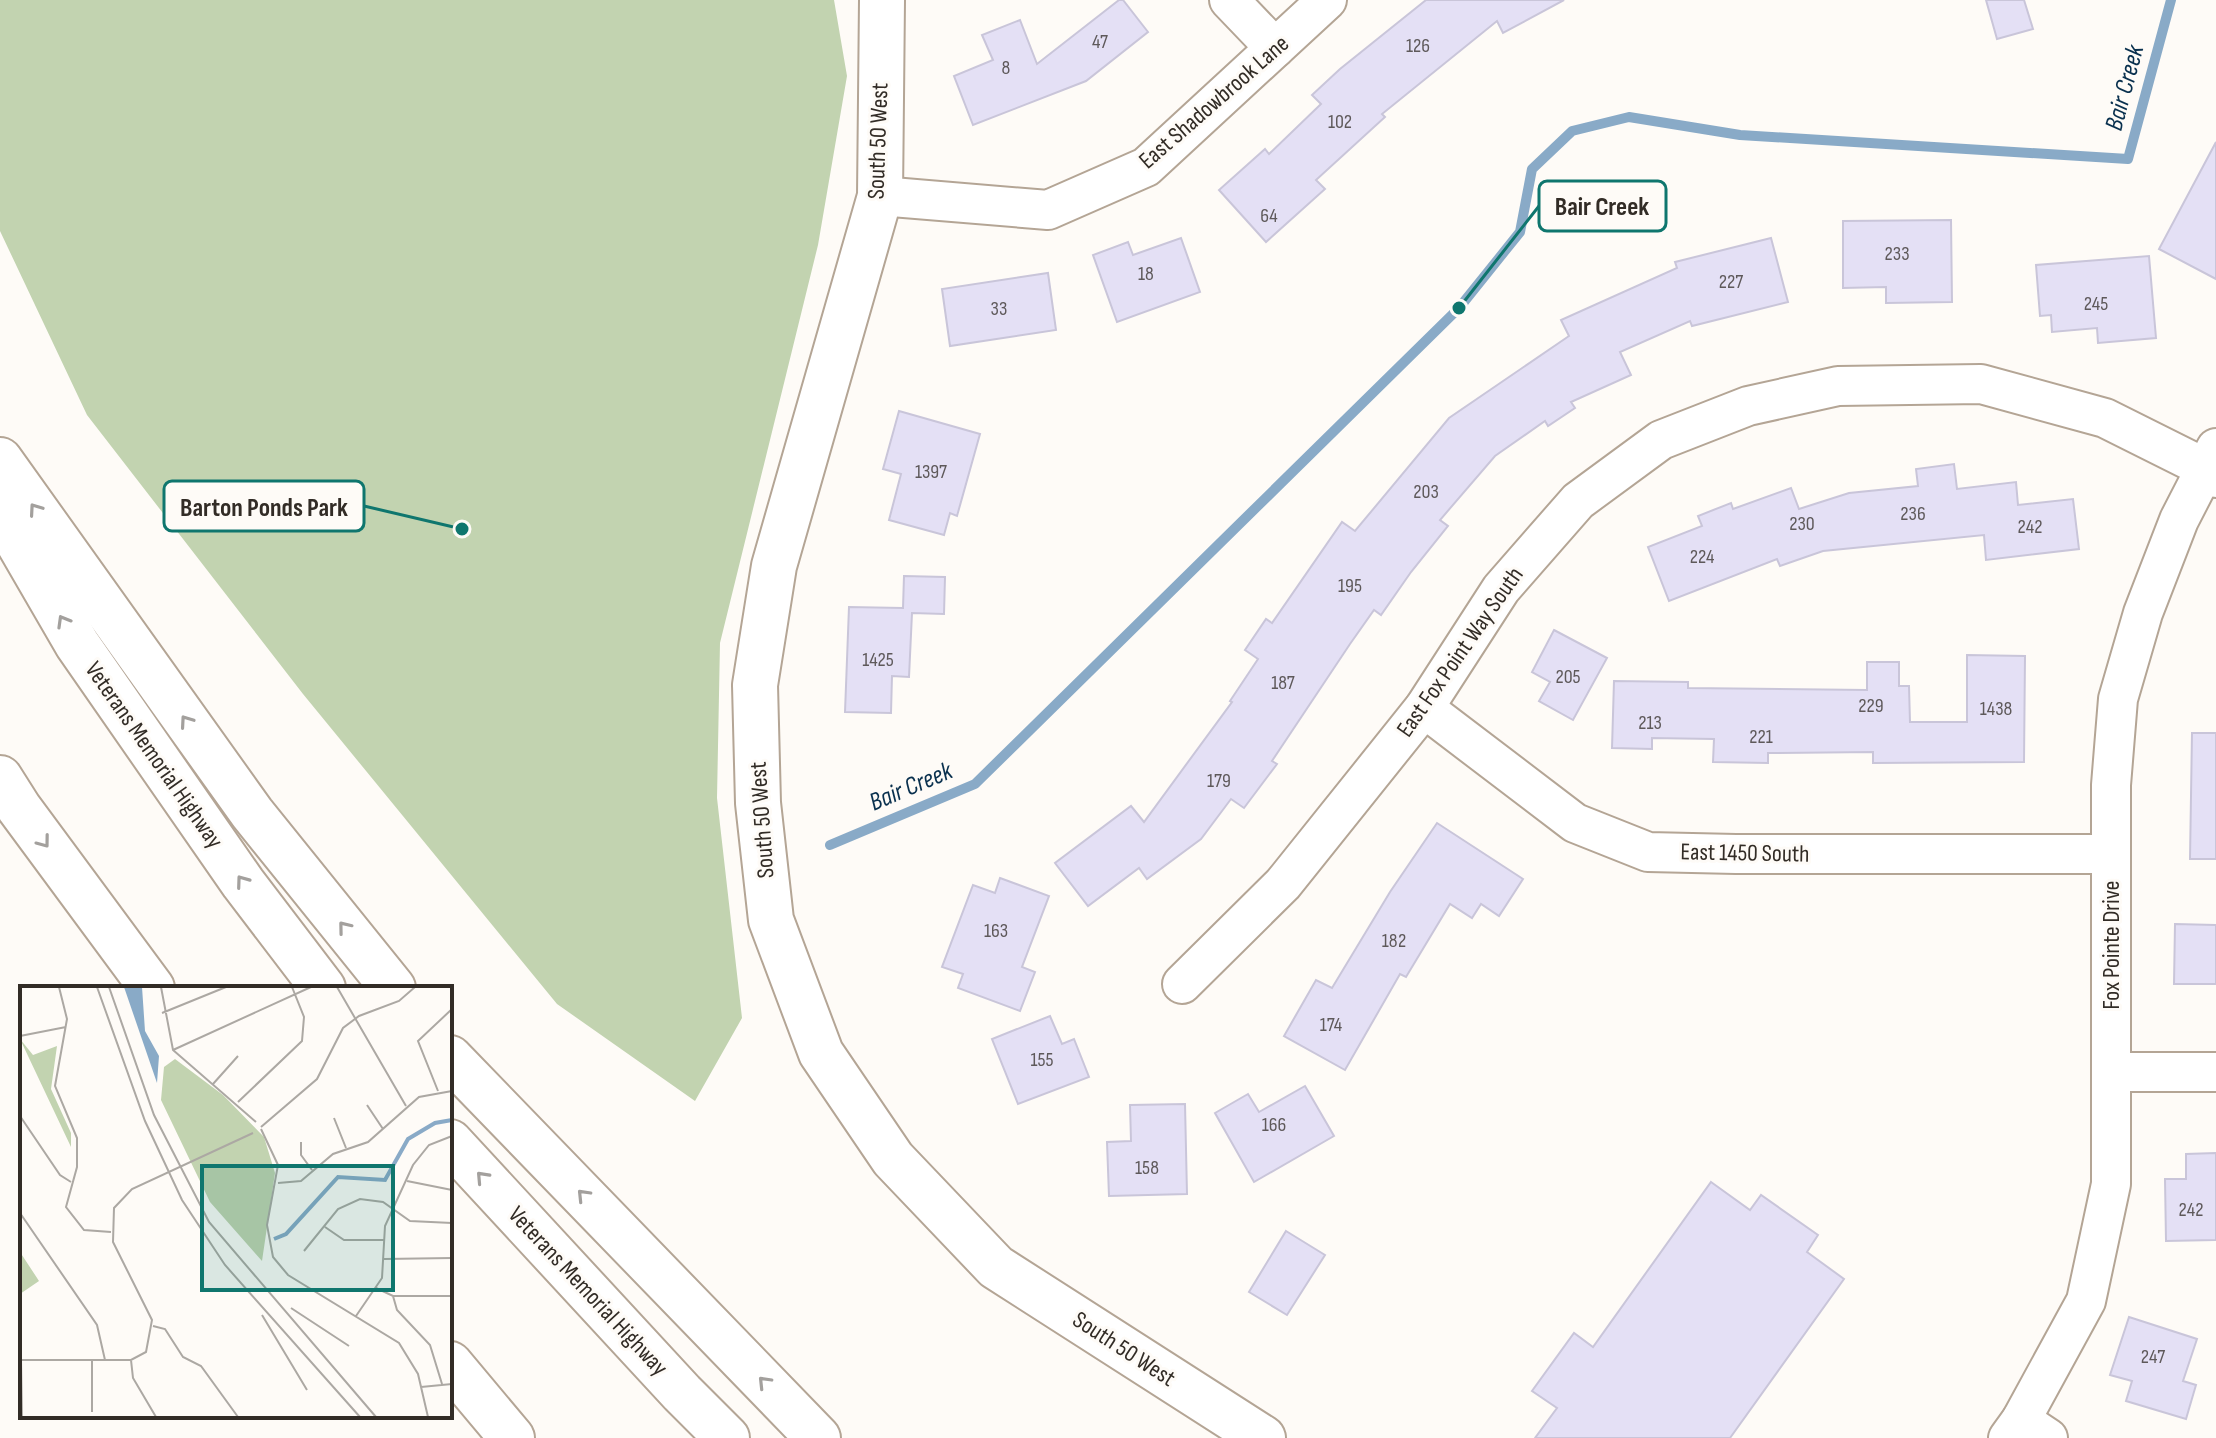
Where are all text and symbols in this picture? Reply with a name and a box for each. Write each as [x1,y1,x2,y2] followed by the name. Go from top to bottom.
[1133,29,1295,175] street label: East Shadowbrook Lane
[1092,30,1108,54] house number: 47
[1406,34,1430,58] house number: 126
[2099,41,2152,134] water label: Bair Creek
[1002,56,1010,80] house number: 8
[861,82,895,200] street label: South 50 West
[1328,110,1352,134] house number: 102
[1539,181,1666,231] callout: Bair Creek
[1555,192,1649,223] text: Bair Creek
[1260,204,1278,228] house number: 64
[1884,242,1910,266] house number: 233
[1138,262,1154,286] house number: 18
[1719,270,1743,294] house number: 227
[2084,292,2108,316] house number: 245
[991,297,1007,321] house number: 33
[915,460,947,484] house number: 1397
[1413,480,1439,504] house number: 203
[164,481,364,531] callout: Barton Ponds Park
[180,493,348,524] text: Barton Ponds Park
[1900,502,1926,526] house number: 236
[30,504,45,518] one-way arrow
[1789,512,1815,536] house number: 230
[2018,515,2042,539] house number: 242
[1690,545,1714,569] house number: 224
[1390,561,1530,743] street label: East Fox Point Way South
[1338,574,1362,598] house number: 195
[57,615,73,630] one-way arrow
[862,648,894,672] house number: 1425
[79,656,229,854] street label: Veterans Memorial Highway
[1555,665,1581,689] house number: 205
[1271,671,1295,695] house number: 187
[1858,694,1884,718] house number: 229
[1980,697,2012,721] house number: 1438
[1638,711,1662,735] house number: 213
[181,715,196,730] one-way arrow
[1749,725,1773,749] house number: 221
[865,755,958,818] water label: Bair Creek
[743,761,781,879] street label: South 50 West
[1207,769,1231,793] house number: 179
[34,834,49,848] one-way arrow
[1680,837,1810,869] street label: East 1450 South
[237,876,251,890] one-way arrow
[2097,881,2126,1009] street label: Fox Pointe Drive
[984,919,1008,943] house number: 163
[339,922,354,936] one-way arrow
[1382,929,1406,953] house number: 182
[20,986,452,1418] inset map
[1320,1013,1342,1037] house number: 174
[1030,1048,1054,1072] house number: 155
[1262,1113,1286,1137] house number: 166
[1135,1156,1159,1180] house number: 158
[478,1171,492,1186] one-way arrow
[578,1190,592,1204] one-way arrow
[2179,1198,2203,1222] house number: 242
[502,1200,674,1382] street label: Veterans Memorial Highway
[1067,1305,1181,1393] street label: South 50 West
[2141,1345,2165,1369] house number: 247
[758,1377,773,1391] one-way arrow

